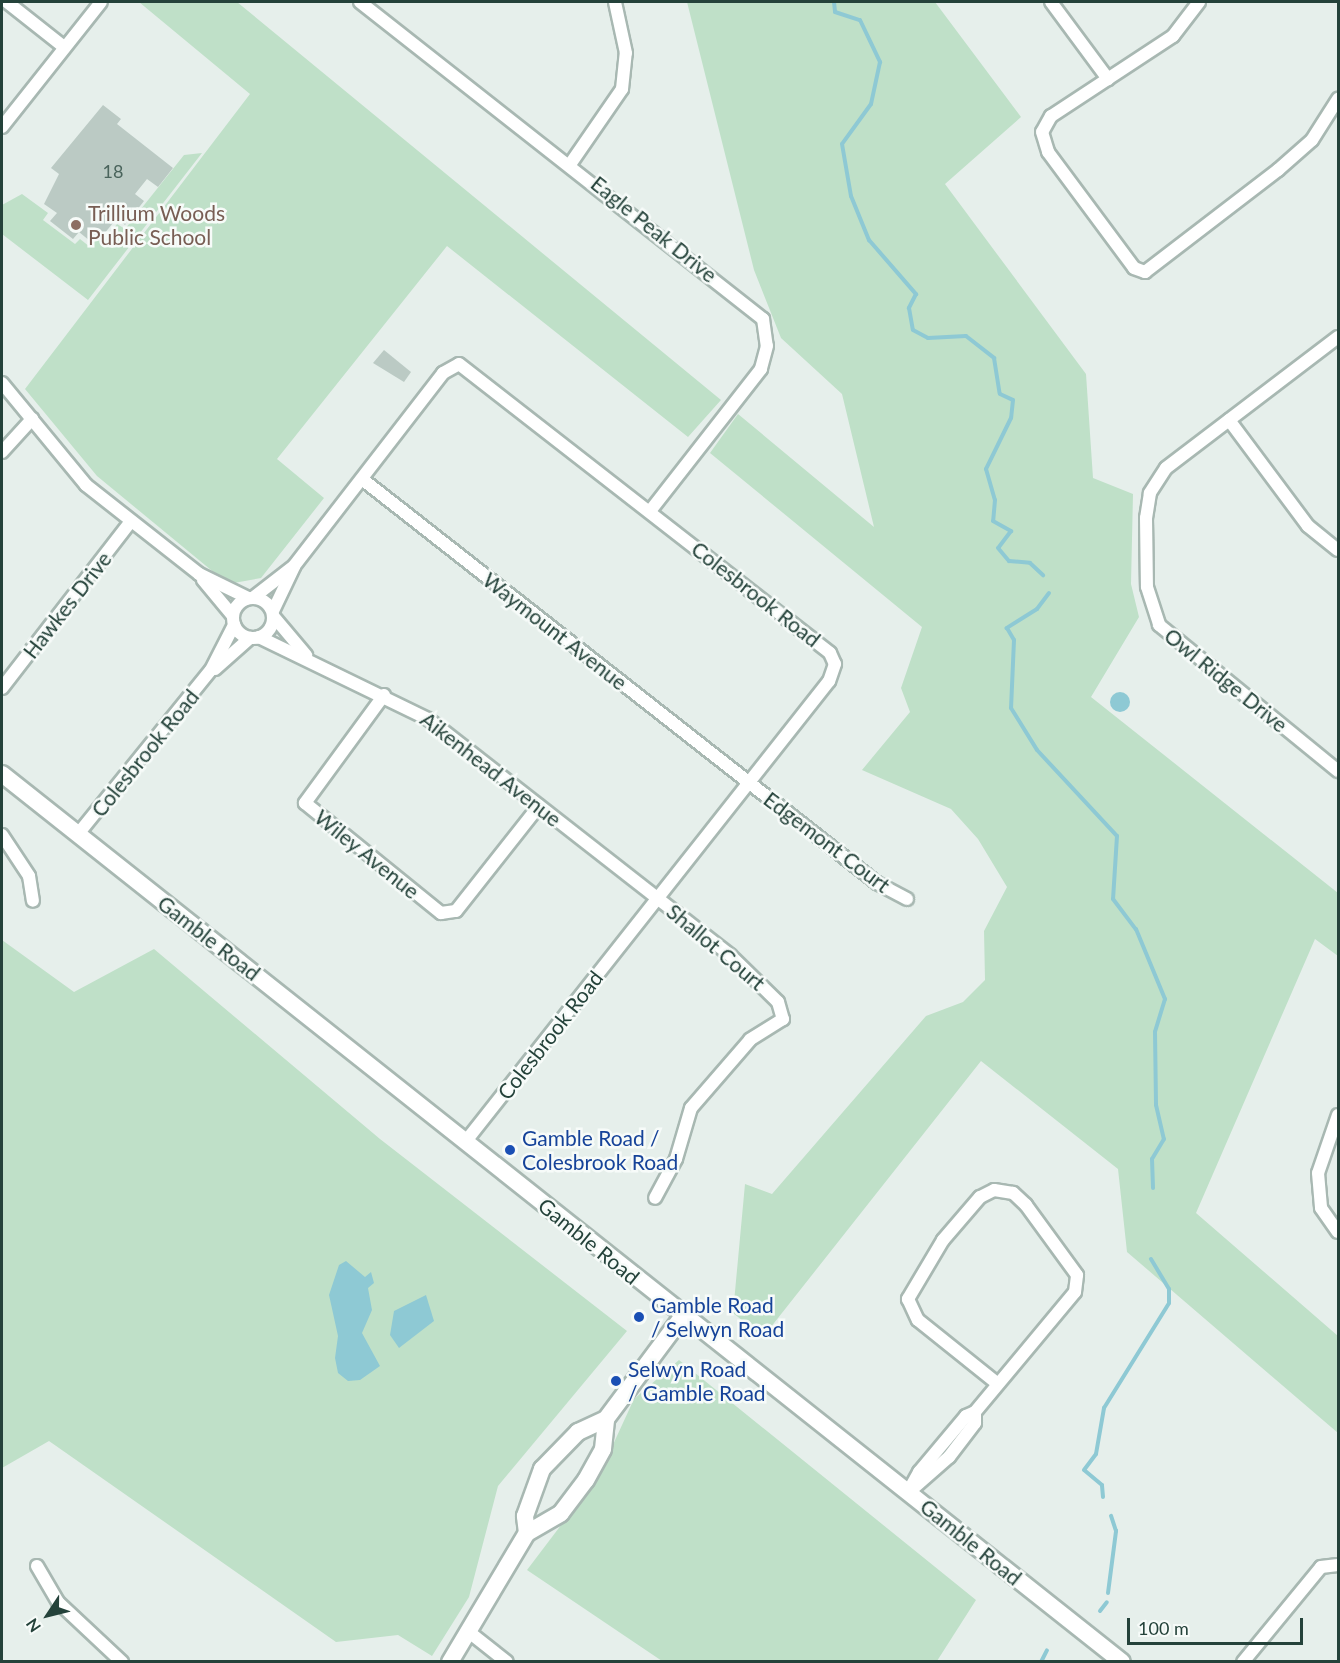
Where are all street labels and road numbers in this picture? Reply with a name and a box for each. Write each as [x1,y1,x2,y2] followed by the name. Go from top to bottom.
[586,171,722,287] street label: Eagle Peak Drive
[687,536,825,652] street label: Colesbrook Road
[18,547,116,663] street label: Hawkes Drive
[478,567,632,695] street label: Waymount Avenue
[1160,623,1292,737] street label: Owl Ridge Drive
[86,684,204,822] street label: Colesbrook Road
[415,706,567,832] street label: Aikenhead Avenue
[759,786,895,898] street label: Edgemont Court
[309,804,425,904] street label: Wiley Avenue
[153,890,265,986] street label: Gamble Road
[662,899,770,995] street label: Shallot Court
[492,966,608,1104] street label: Colesbrook Road
[533,1193,645,1289] street label: Gamble Road
[915,1494,1027,1590] street label: Gamble Road

